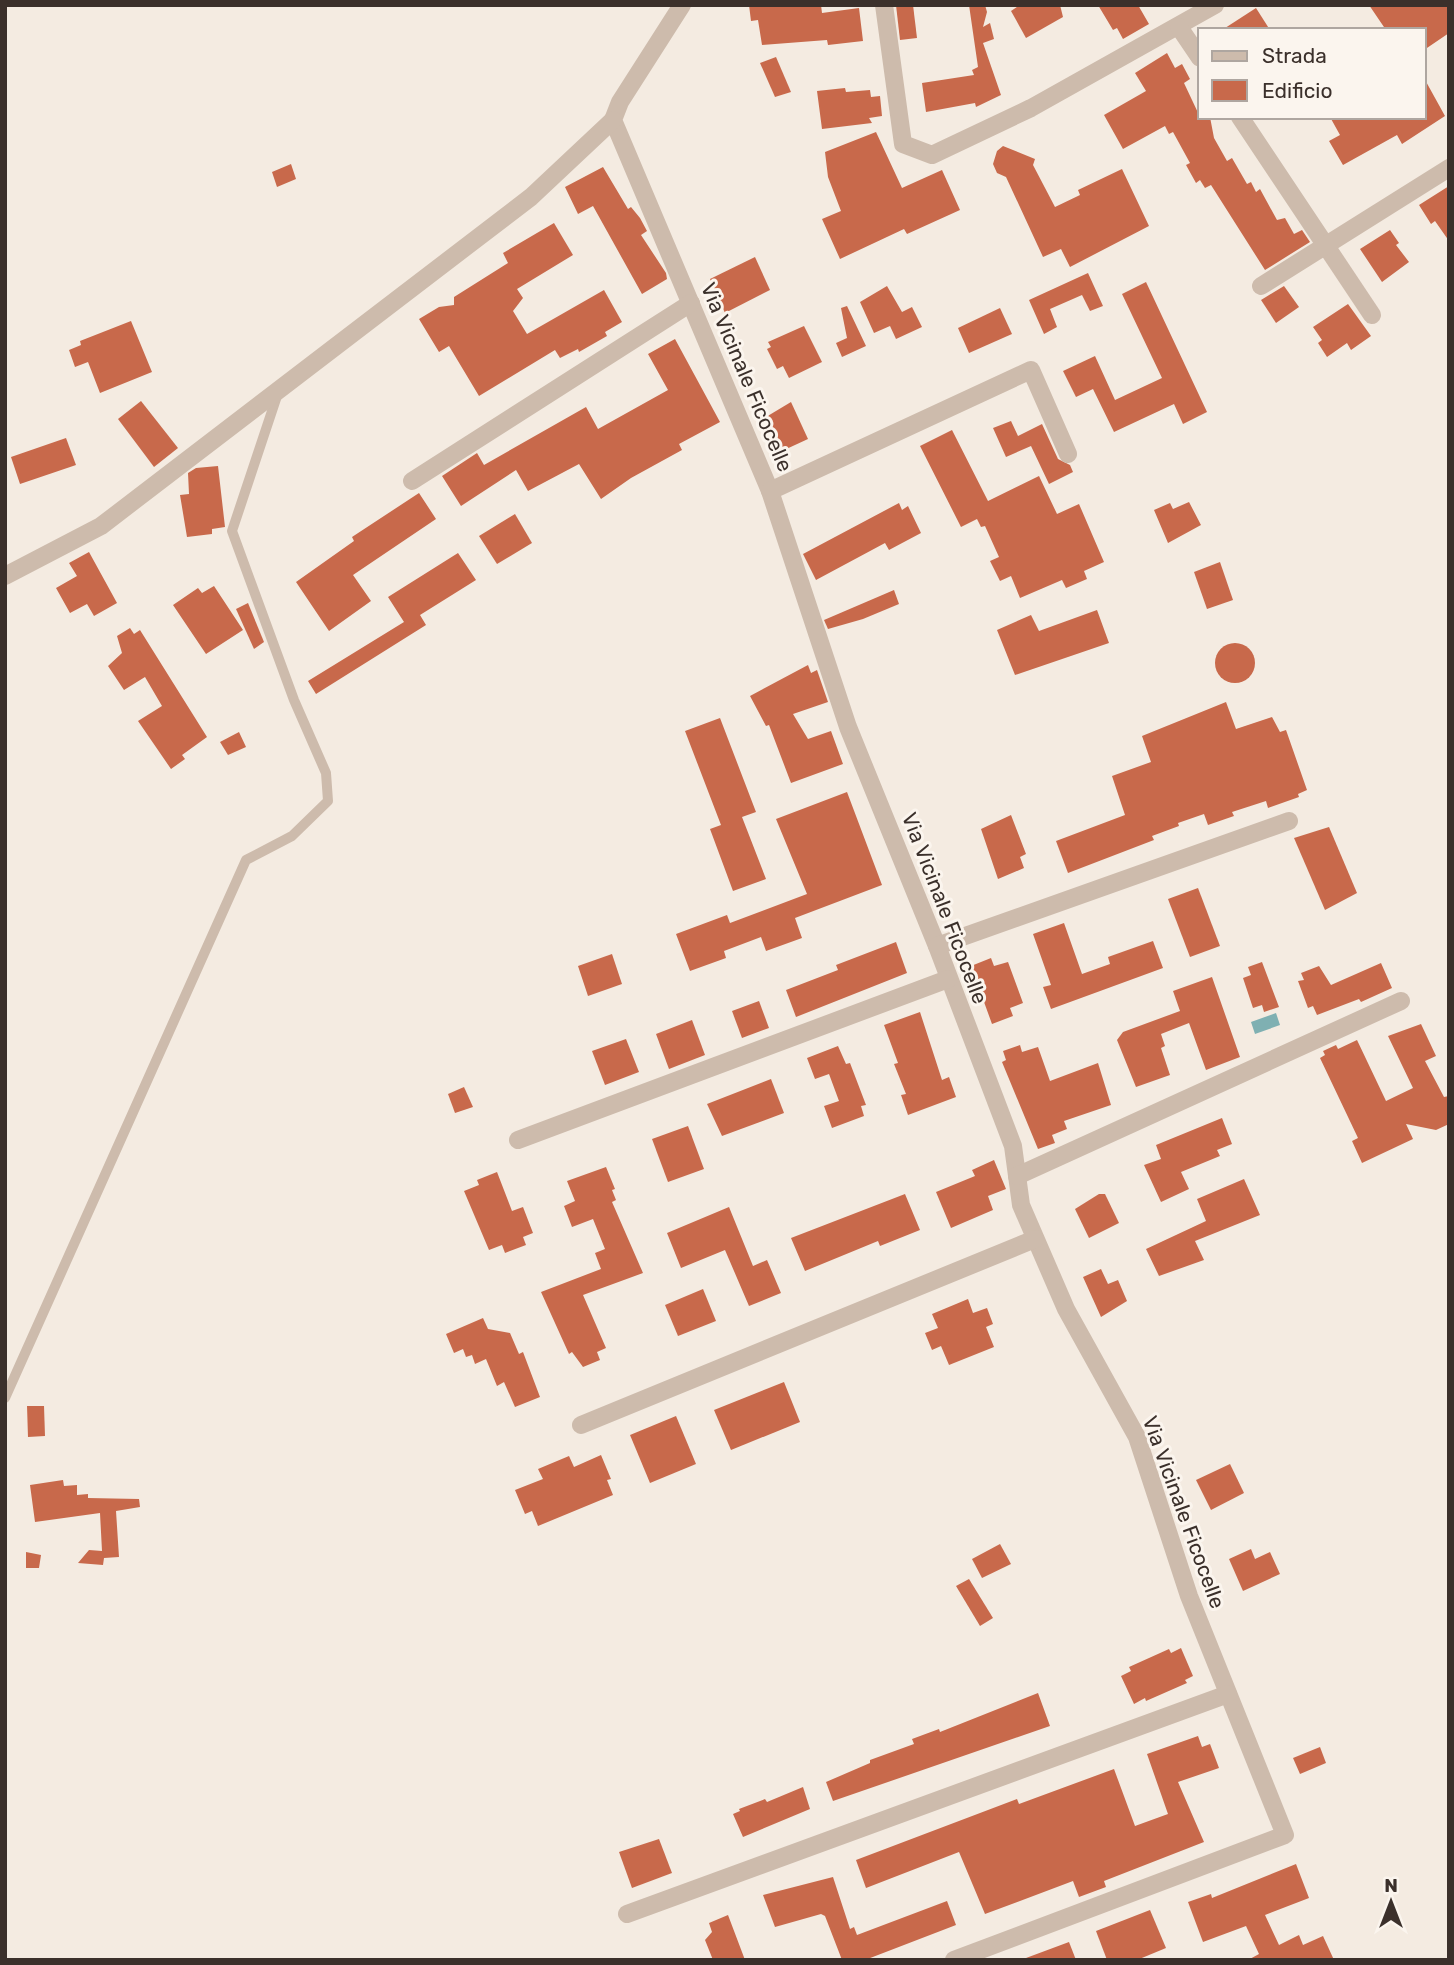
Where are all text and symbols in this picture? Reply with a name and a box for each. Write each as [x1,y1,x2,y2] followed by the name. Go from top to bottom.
[1198,28,1426,119] legend
[1262,43,1327,68] text: Strada
[1262,78,1332,103] text: Edificio
[696,279,798,475] street label: Via Vicinale Ficocelle
[897,809,993,1007] street label: Via Vicinale Ficocelle
[1138,1412,1230,1612] street label: Via Vicinale Ficocelle
[1356,1867,1426,1937] north arrow
[1384,1874,1398,1897] text: N

